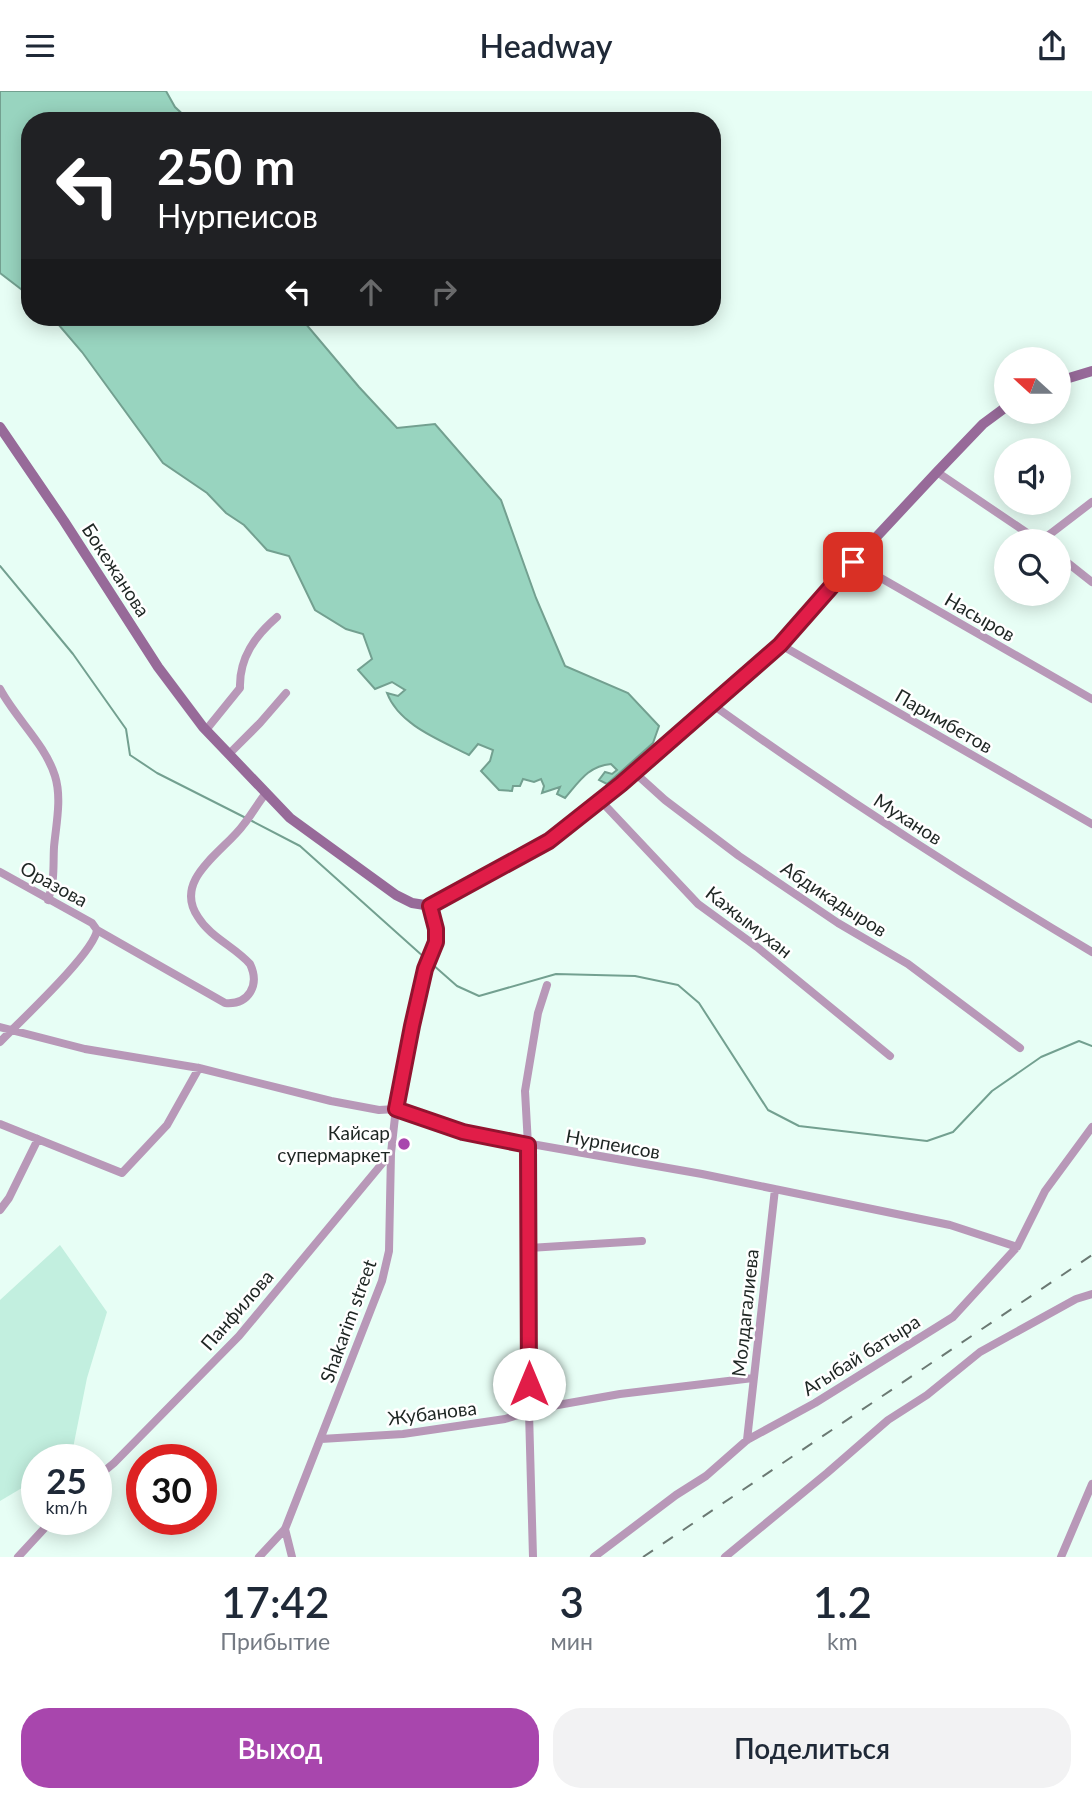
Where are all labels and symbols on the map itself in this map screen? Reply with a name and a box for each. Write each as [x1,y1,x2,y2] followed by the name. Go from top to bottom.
[994,347,1071,423] north arrow
[78,519,155,621] street label: Бокежанова
[823,532,883,592] pin
[941,587,1019,646] street label: Насыров
[891,683,997,758] street label: Паримбетов
[870,788,947,849] street label: Муханов
[17,856,92,911] street label: Оразова
[777,856,891,941] street label: Абдикадыров
[701,881,797,963] street label: Кажымухан
[277,1121,390,1166] place label: Кайсар супермаркет
[564,1124,662,1163] street label: Нурпеисов
[396,1136,412,1152] marker: Кайсар супермаркет
[726,1248,763,1378] street label: Молдагалиева
[315,1256,381,1386] street label: Shakarim street
[195,1265,278,1355] street label: Панфилова
[798,1309,924,1400] street label: Агыбай батыра
[492,1347,566,1421] position arrow
[386,1396,478,1429] street label: Жубанова
[126,1444,217,1535] speed limit sign: 30

